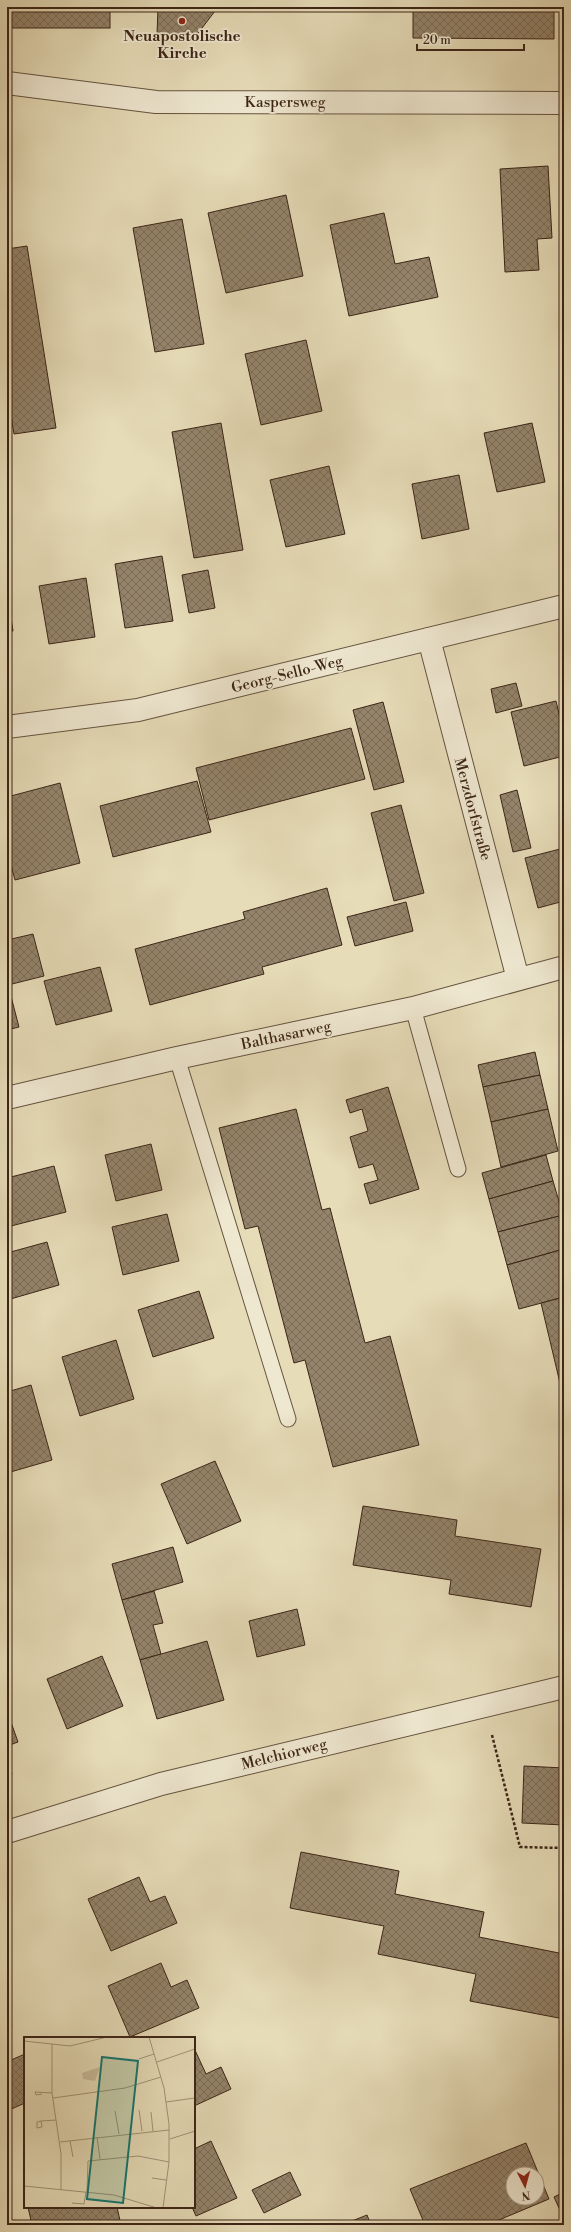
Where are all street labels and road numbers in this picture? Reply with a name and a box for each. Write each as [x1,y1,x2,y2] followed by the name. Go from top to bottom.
[245,93,326,112] street label: Kaspersweg
[229,651,345,698] street label: Georg-Sello-Weg
[450,756,495,863] street label: Merzdorfstraße
[238,1017,333,1054] street label: Balthasarweg
[239,1735,329,1774] street label: Melchiorweg

